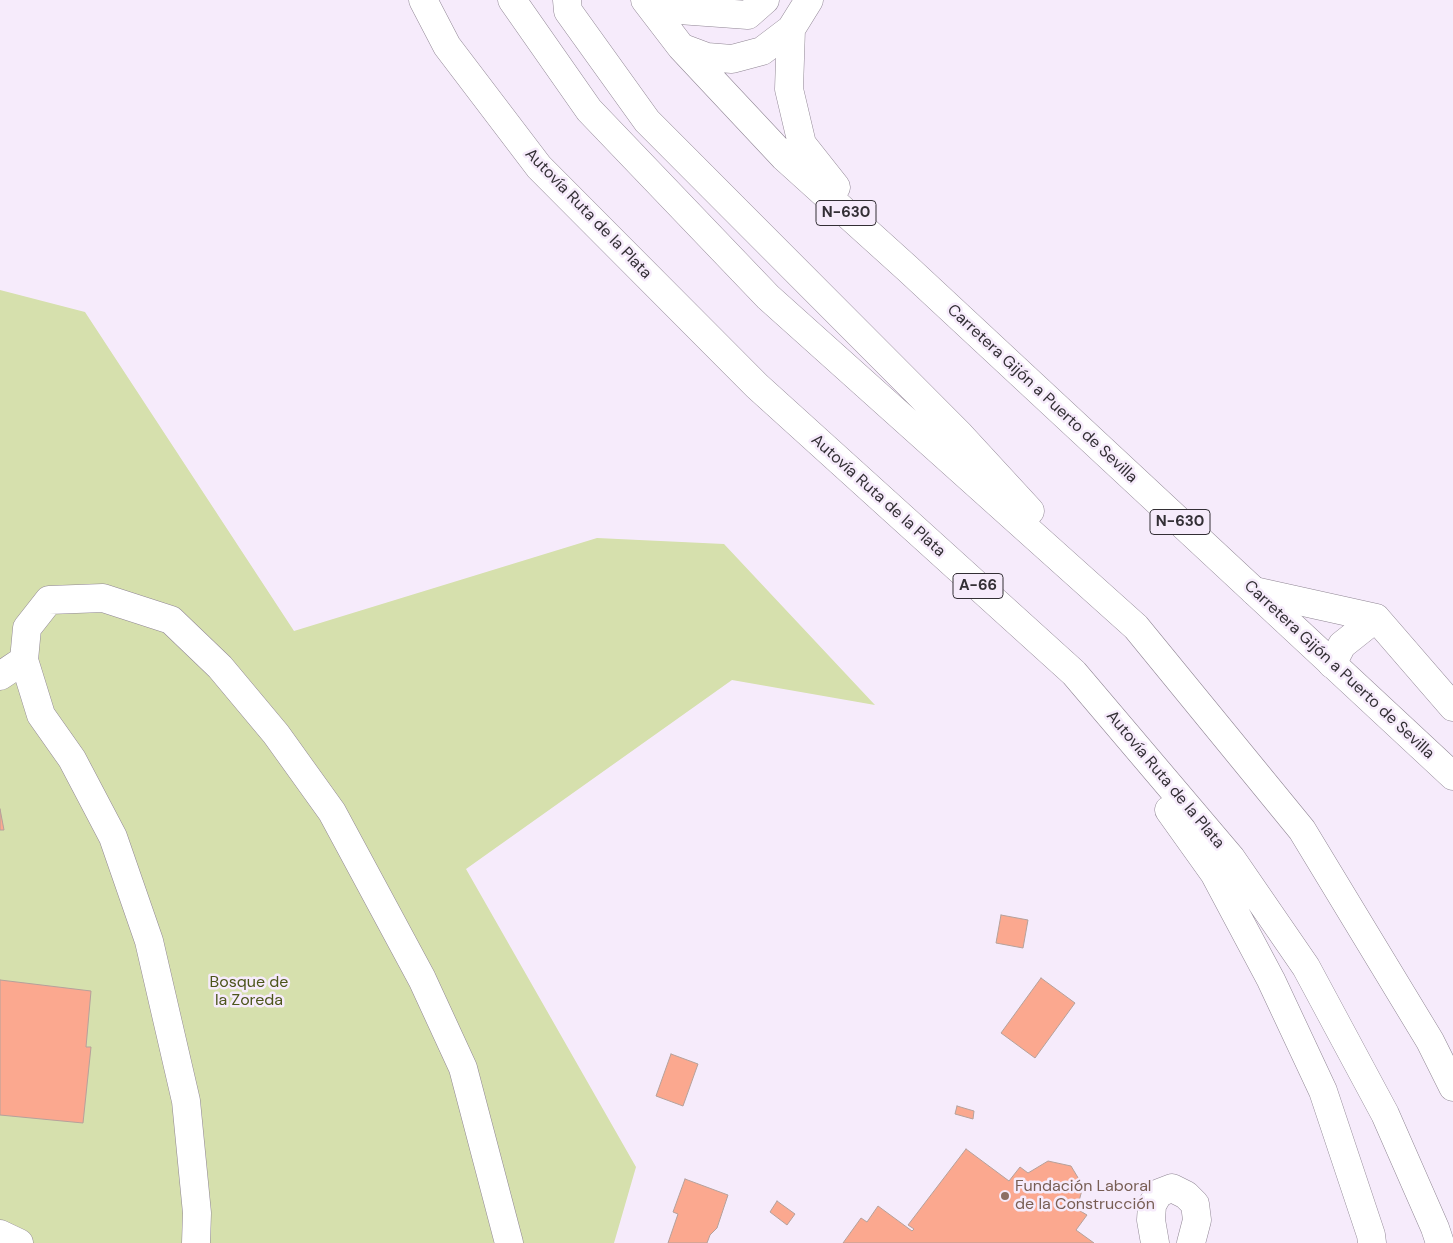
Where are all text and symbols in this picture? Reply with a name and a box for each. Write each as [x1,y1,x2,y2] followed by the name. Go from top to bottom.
[521,145,655,283] street label: Autovía Ruta de la Plata
[816,200,876,226] road number: N-630
[943,301,1141,487] street label: Carretera Gijón a Puerto de Sevilla
[807,431,949,561] street label: Autovía Ruta de la Plata
[1150,510,1210,534] road number: N-630
[953,574,1003,598] road number: A-66
[1240,577,1438,763] street label: Carretera Gijón a Puerto de Sevilla
[1102,707,1228,853] street label: Autovía Ruta de la Plata
[210,973,288,1011] park label: Bosque de la Zoreda
[1015,1177,1155,1215] place label: Fundación Laboral de la Construcción
[999,1190,1011,1202] marker: Fundación Laboral de la Construcción

